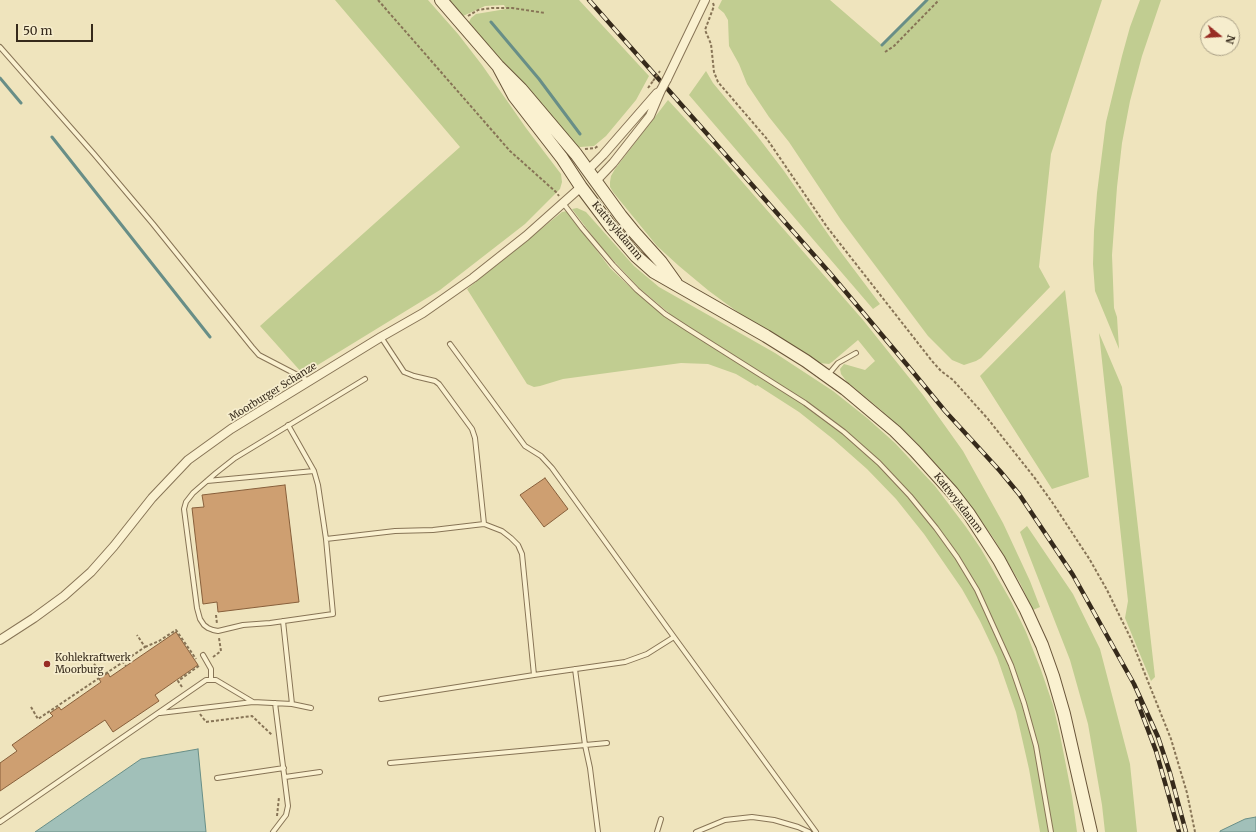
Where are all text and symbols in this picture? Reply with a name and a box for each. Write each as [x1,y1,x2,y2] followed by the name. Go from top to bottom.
[18,16,95,42] scale bar
[1200,16,1240,56] north arrow
[23,23,52,38] text: 50 m
[1222,33,1238,46] text: N
[589,199,645,263] street label: Kattwykdamm
[227,360,319,424] street label: Moorburger Schanze
[931,471,985,535] street label: Kattwykdamm
[55,652,131,676] place label: Kohlekraftwerk Moorburg
[42,659,52,669] marker: Kohlekraftwerk Moorburg

